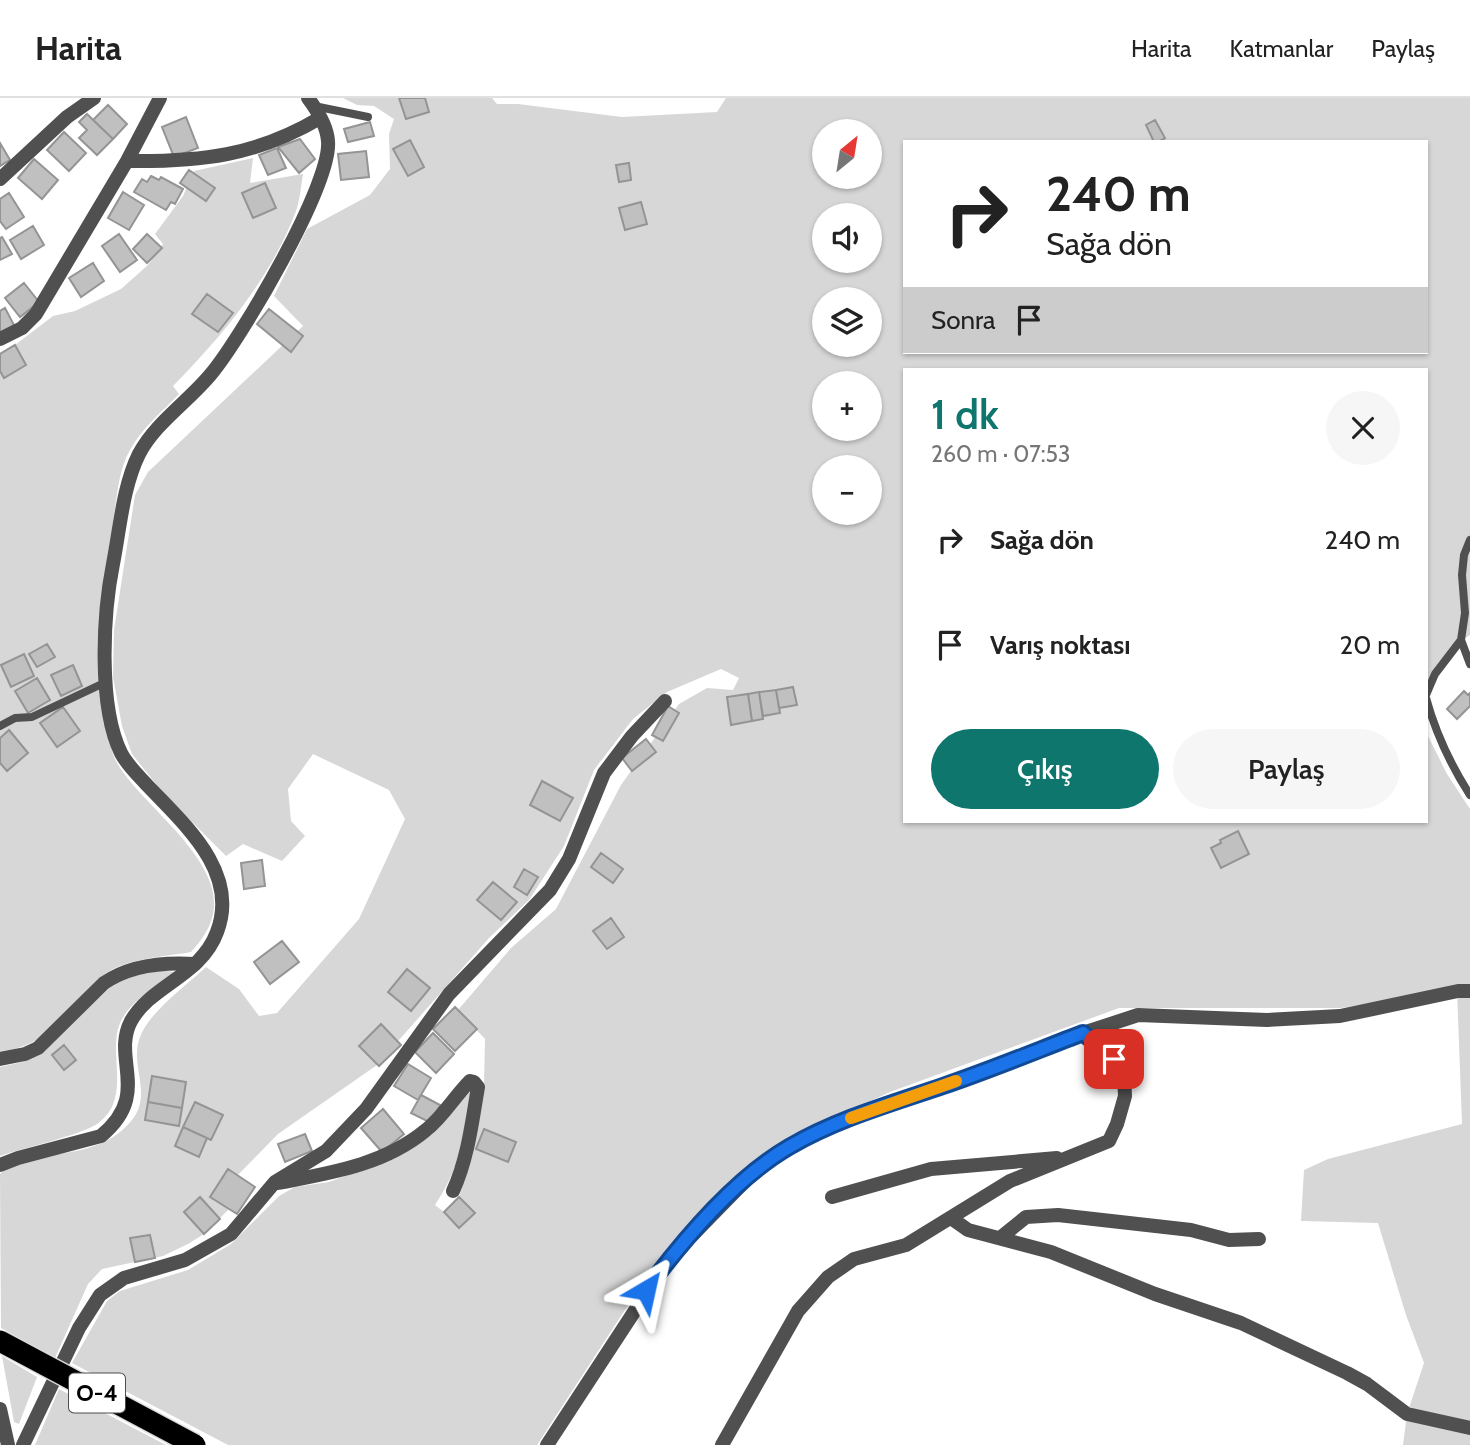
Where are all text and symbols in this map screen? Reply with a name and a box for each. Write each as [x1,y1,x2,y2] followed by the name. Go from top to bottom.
[35,28,122,68] text: Harita
[1131,34,1192,63] text: Harita
[1230,34,1333,63] text: Katmanlar
[1371,34,1435,63] text: Paylaş
[812,119,882,189] north arrow
[812,119,882,525] map controls
[1046,164,1191,223] text: 240 m
[931,168,1022,259] icon: right
[812,203,882,273] button: sound
[1046,224,1172,263] text: Sağa dön
[812,287,882,357] button: layers
[1010,301,1048,339] icon: arrive
[931,304,996,336] text: Sonra
[812,371,882,441] button: +
[931,388,999,440] text: 1 dk
[1326,391,1400,465] button: close
[931,440,1070,468] text: 260 m · 07:53
[812,455,882,525] button: −
[931,521,969,559] icon: right
[990,524,1094,556] text: Sağa dön
[1325,524,1400,556] text: 240 m
[931,626,969,664] icon: arrive
[990,629,1131,661] text: Varış noktası
[1340,629,1400,661] text: 20 m
[931,729,1159,809] button: Çıkış
[1173,729,1400,809] button: Paylaş
[1084,1029,1144,1089] pin
[1095,1040,1133,1078] icon: arrive
[609,1253,683,1327] position arrow
[69,1374,125,1412] road number: O-4

